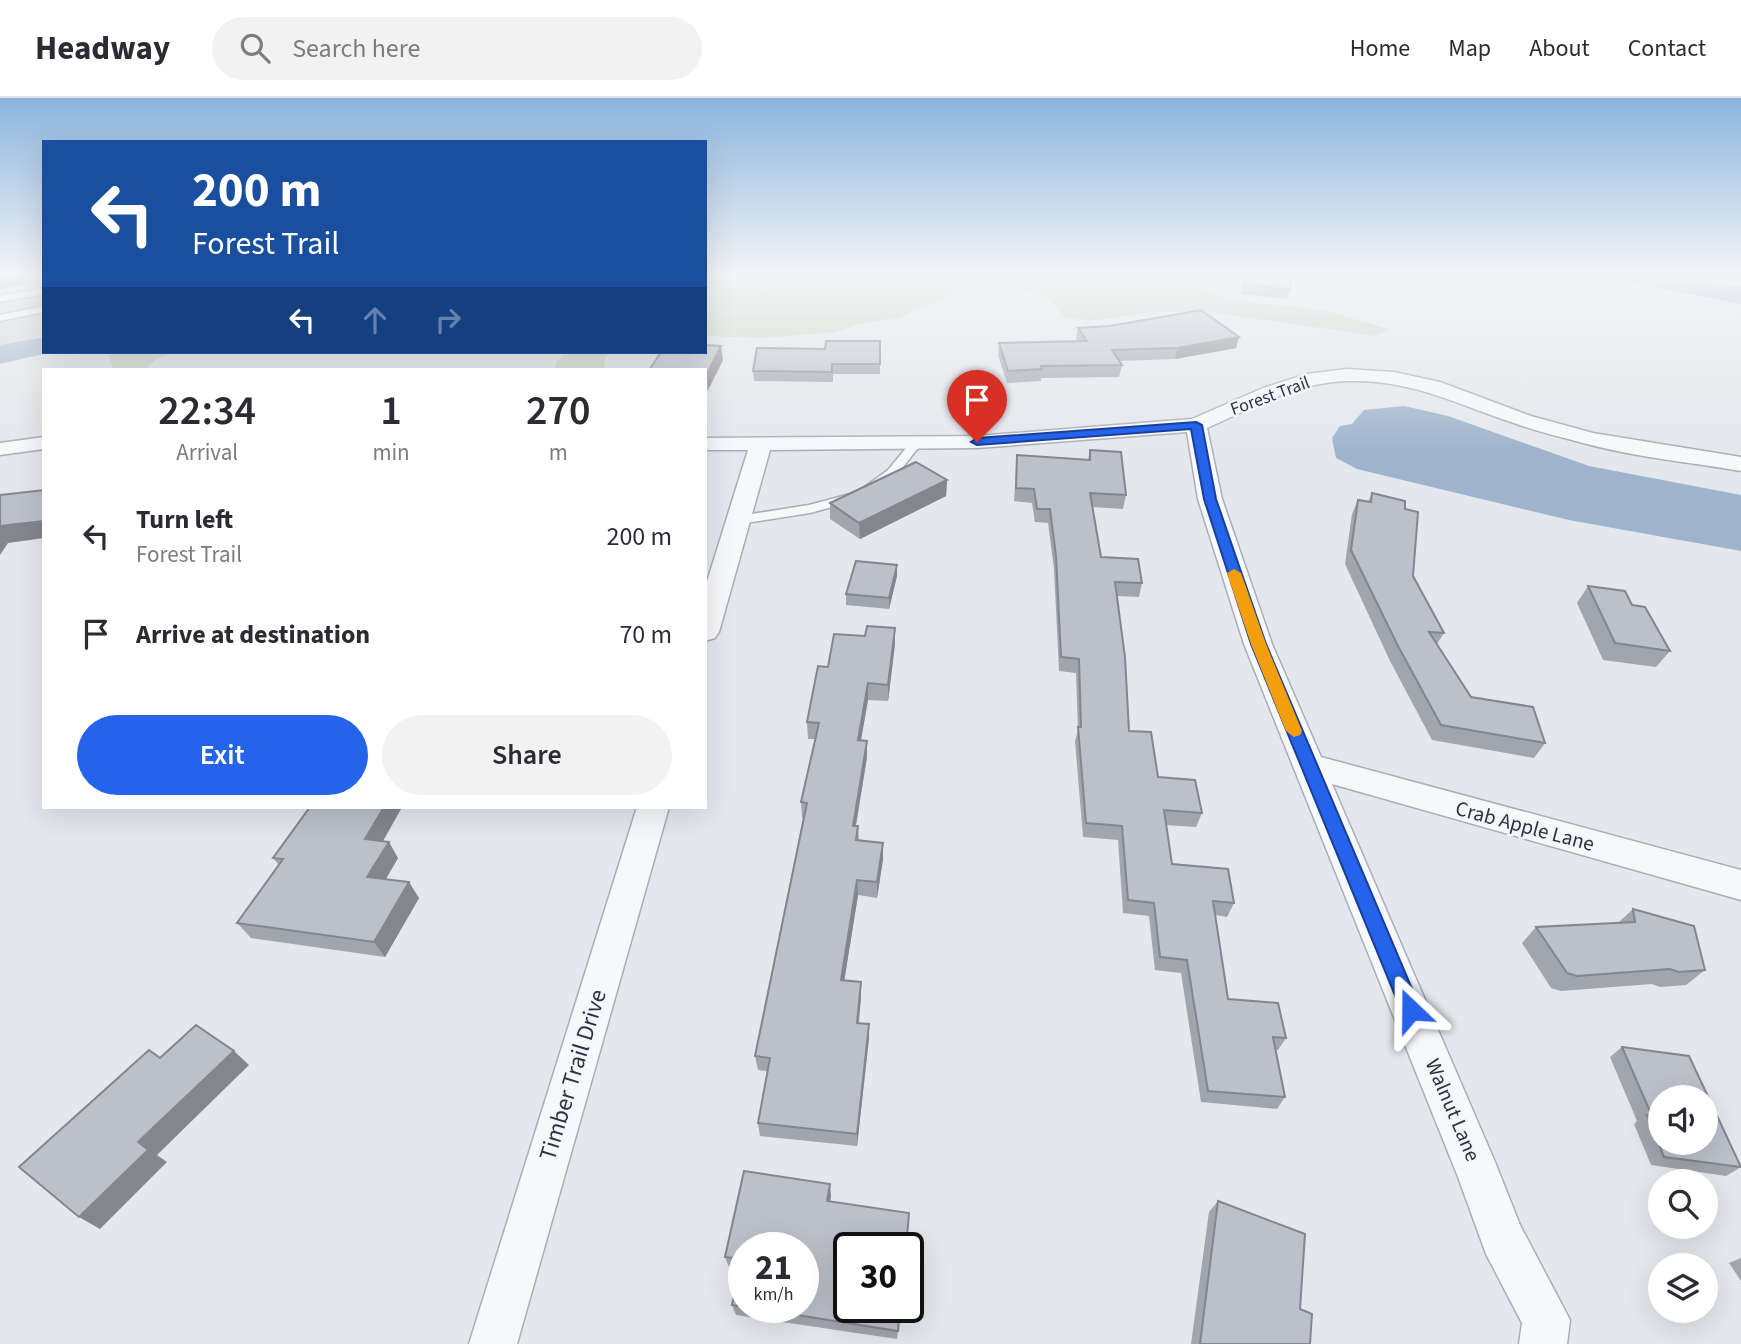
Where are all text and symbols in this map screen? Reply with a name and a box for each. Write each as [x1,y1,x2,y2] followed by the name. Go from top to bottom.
[212,17,702,80] search box
[35,25,170,72] text: Headway
[236,29,274,67] icon: search
[292,30,420,67] text: Search here
[1350,31,1410,66] text: Home
[1448,31,1491,66] text: Map
[1529,31,1590,66] text: About
[1628,31,1706,66] text: Contact
[192,156,321,226] text: 200 m
[77,168,168,259] icon: left
[192,221,340,267] text: Forest Trail
[283,301,321,339] icon: left
[356,301,394,339] icon: ahead
[429,301,467,339] icon: right
[947,370,1007,442] pin
[1227,370,1313,422] street label: Forest Trail
[158,381,256,441] text: 22:34
[380,381,402,441] text: 1
[526,381,591,441] text: 270
[958,381,996,419] icon: arrive
[176,436,238,469] text: Arrival
[372,436,410,469] text: min
[549,436,568,469] text: m
[136,501,233,538] text: Turn left
[77,517,115,555] icon: left
[606,518,672,555] text: 200 m
[136,538,242,571] text: Forest Trail
[77,615,115,653] icon: arrive
[136,616,370,653] text: Arrive at destination
[619,616,672,653] text: 70 m
[77,715,368,795] button: Exit
[382,715,672,795] button: Share
[1452,793,1598,859] street label: Crab Apple Lane
[1374,973,1448,1047] position arrow
[530,985,616,1165] street label: Timber Trail Drive
[1418,1054,1488,1166] street label: Walnut Lane
[1648,1085,1718,1323] map controls
[1648,1085,1718,1155] button: sound
[1648,1169,1718,1239] button: search
[833,1232,924,1323] speed limit sign: 30
[755,1243,792,1293] text: 21
[1648,1253,1718,1323] button: layers
[754,1282,793,1307] text: km/h

